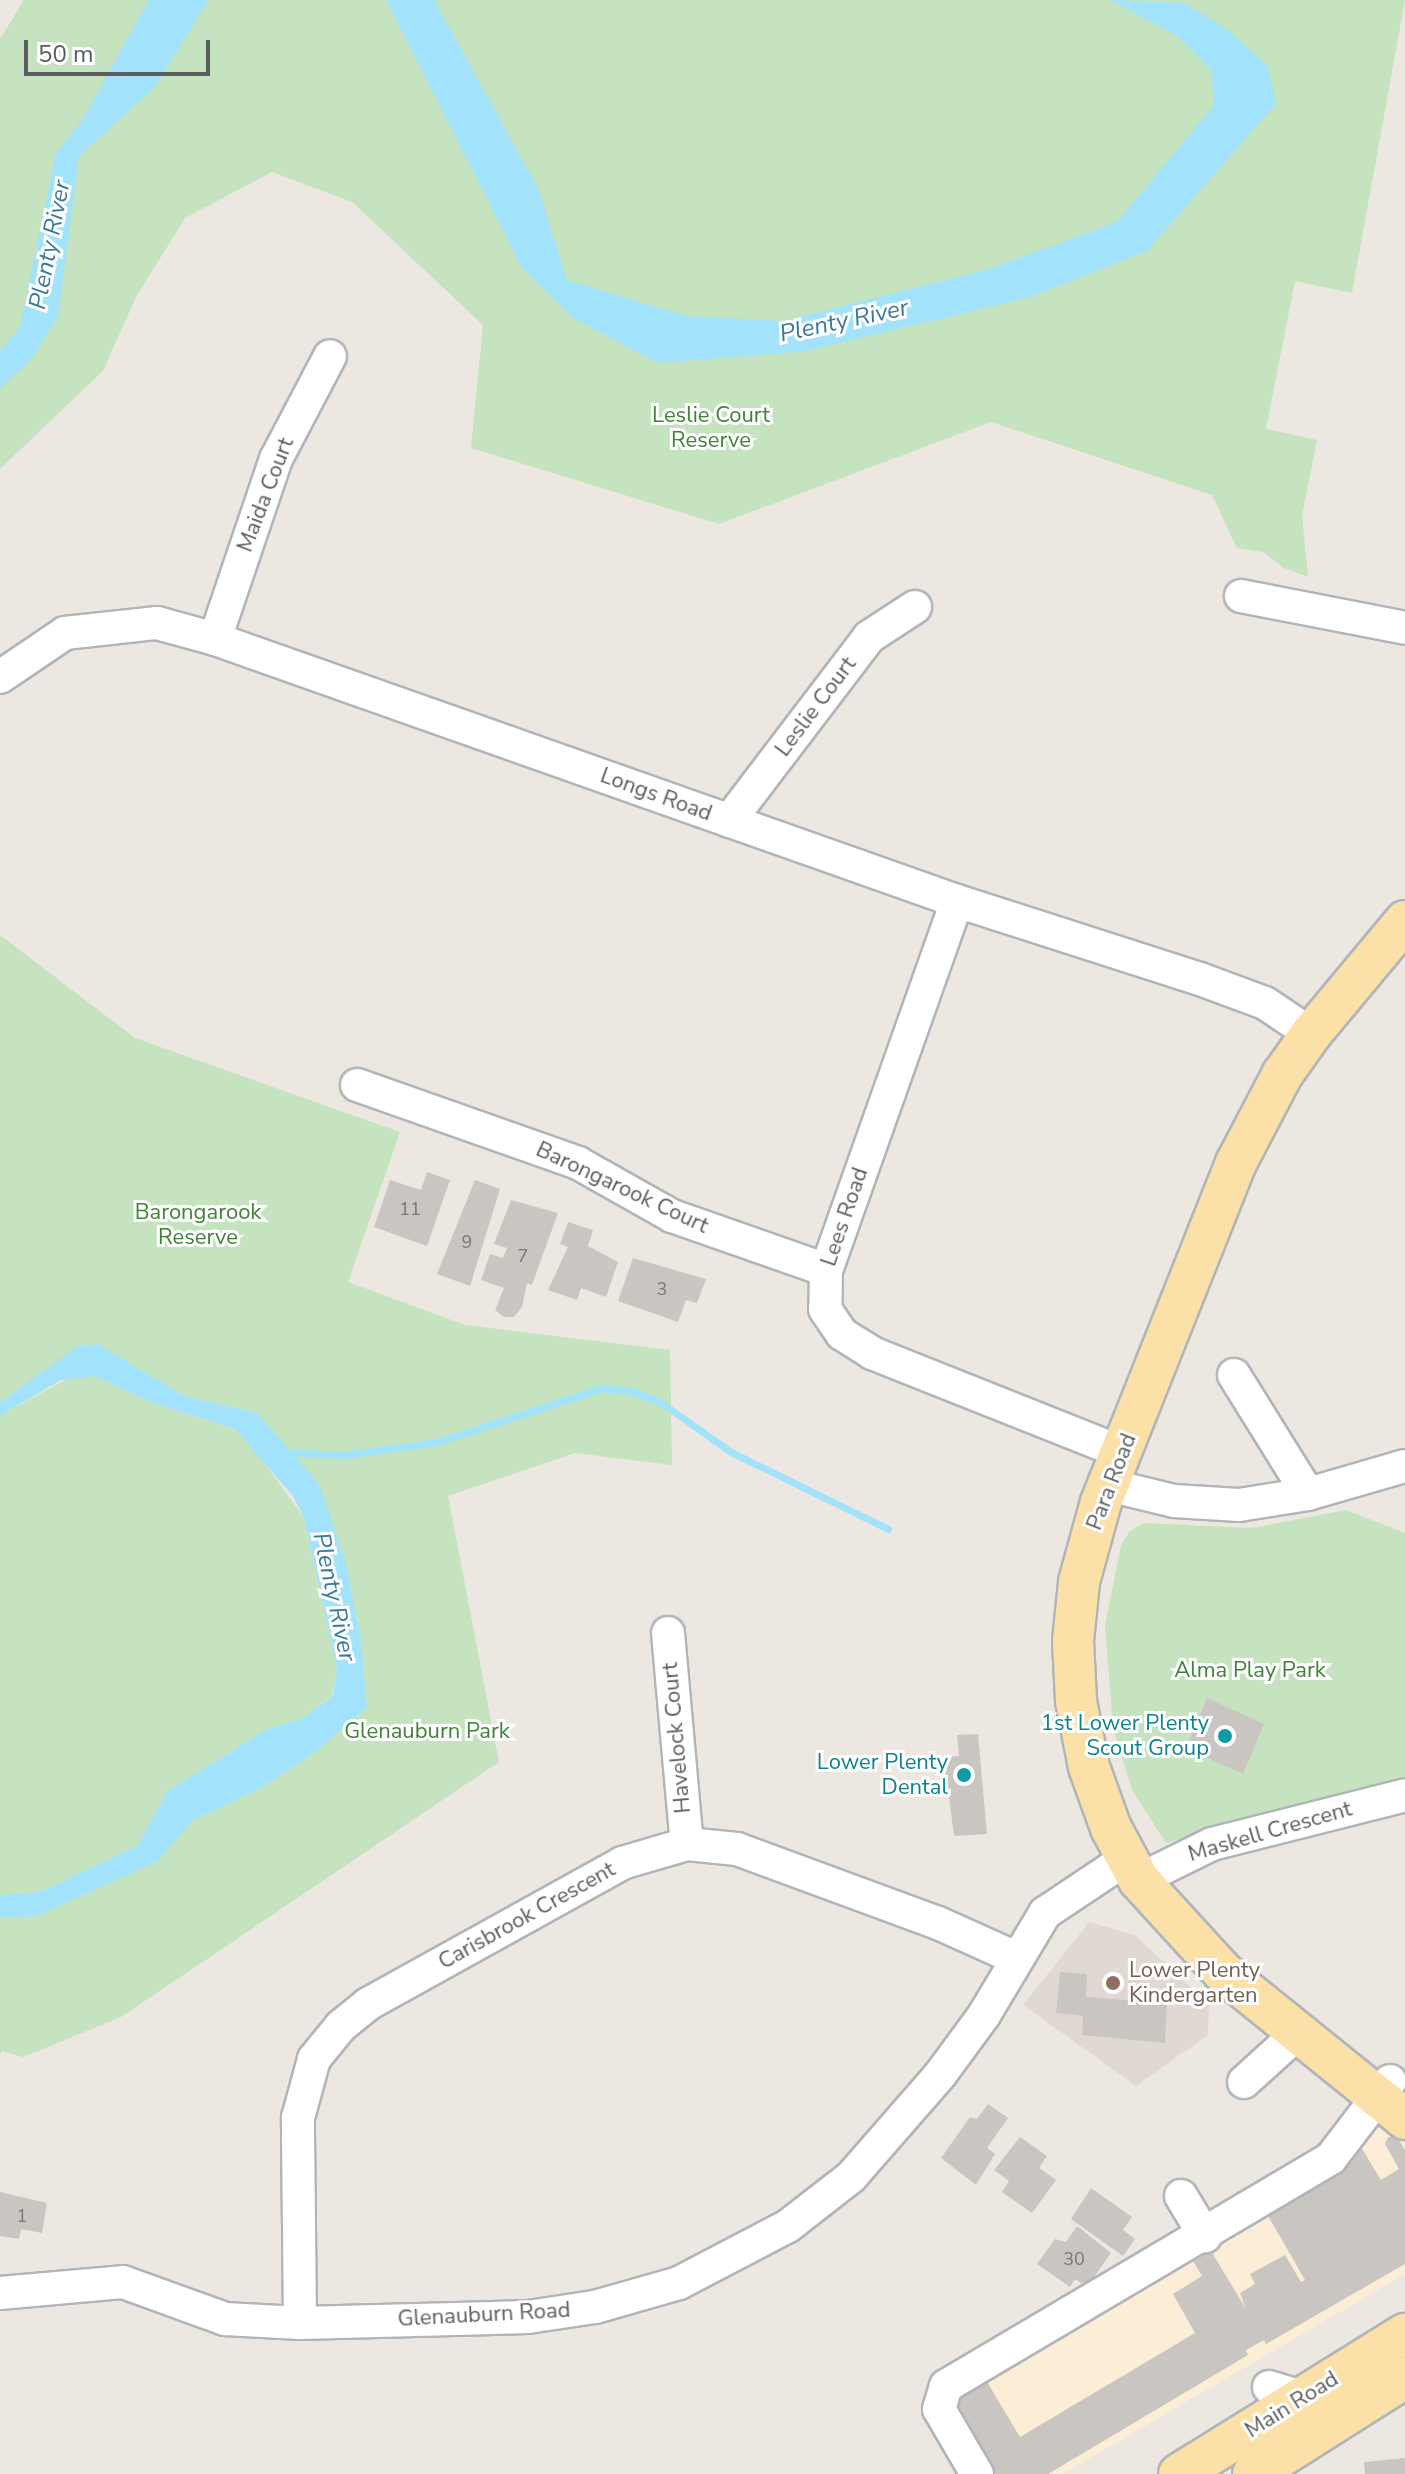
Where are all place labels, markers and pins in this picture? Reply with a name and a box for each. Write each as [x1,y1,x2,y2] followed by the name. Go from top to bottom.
[1041,1710,1209,1762] place label: 1st Lower Plenty Scout Group
[1216,1727,1234,1745] marker: 1st Lower Plenty Scout Group
[817,1749,948,1800] place label: Lower Plenty Dental
[955,1766,973,1784] marker: Lower Plenty Dental
[1129,1957,1260,2008] place label: Lower Plenty Kindergarten
[1104,1974,1122,1992] marker: Lower Plenty Kindergarten

